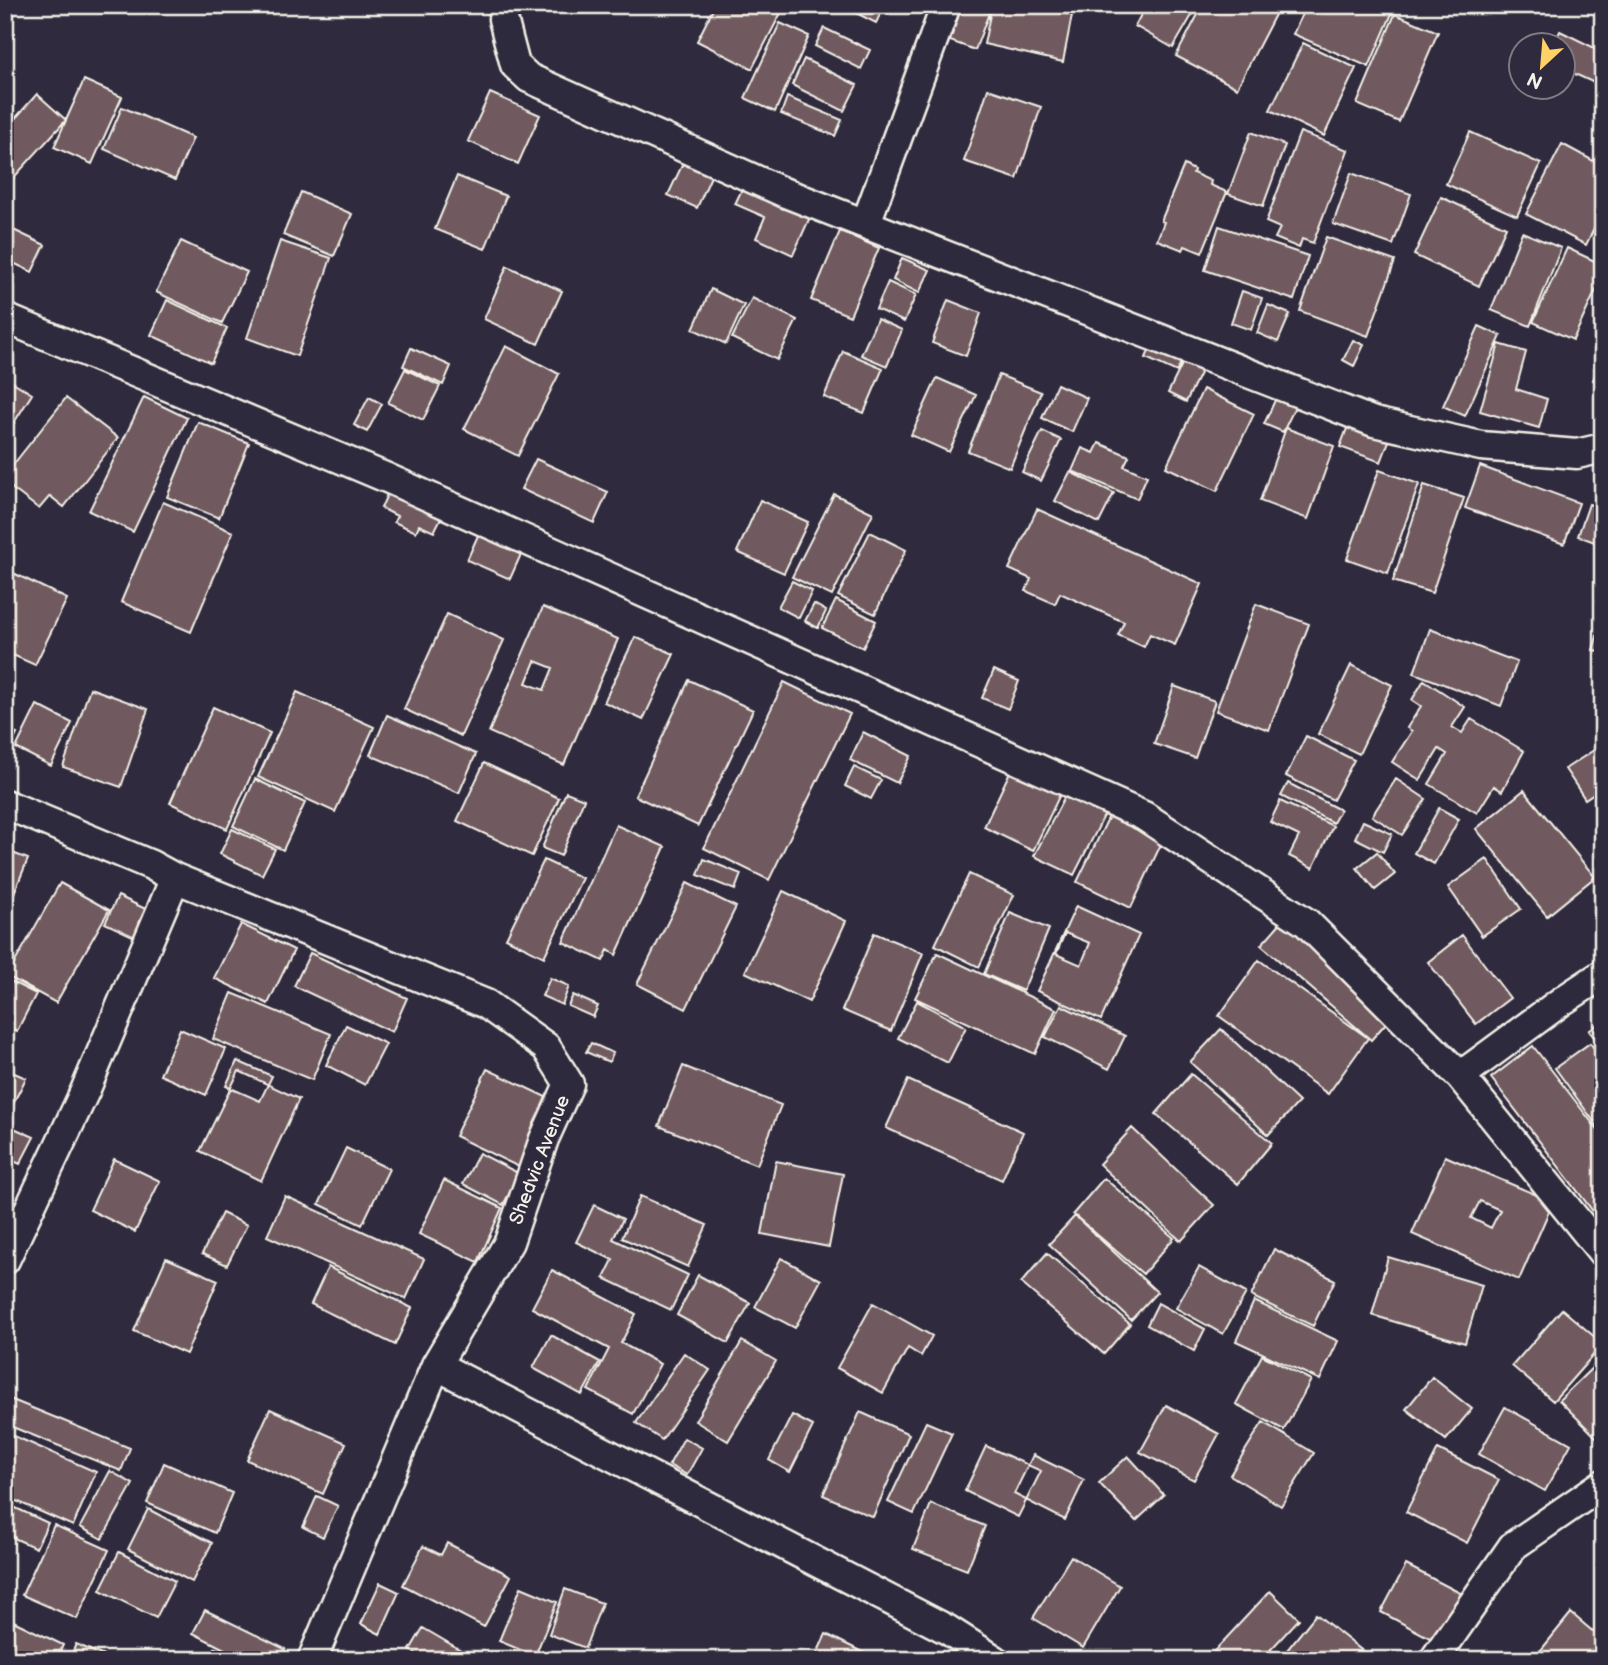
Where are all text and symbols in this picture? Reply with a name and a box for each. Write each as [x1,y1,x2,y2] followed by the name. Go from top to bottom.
[1506,32,1576,102] north arrow
[1524,66,1547,93] text: N
[505,1092,575,1228] street label: Shedvic Avenue

